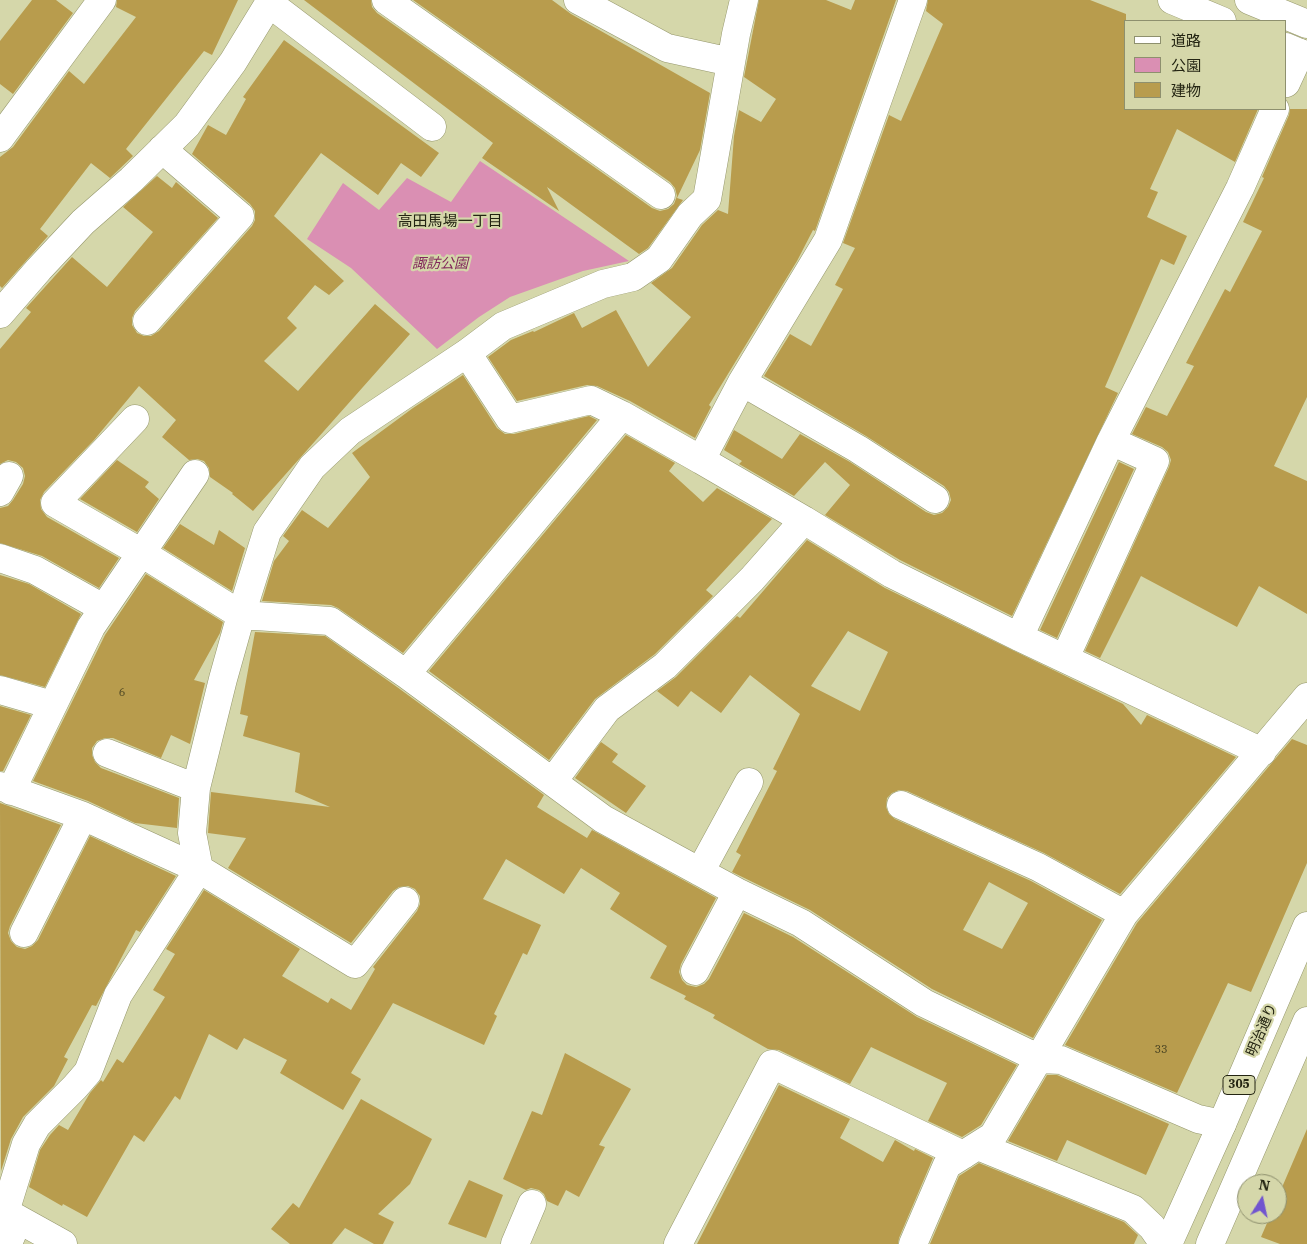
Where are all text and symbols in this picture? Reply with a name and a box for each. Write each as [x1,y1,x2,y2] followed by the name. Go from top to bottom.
[1124,20,1287,110] legend
[1171,31,1201,50] text: 道路
[1171,56,1201,75] text: 公園
[1171,81,1201,100] text: 建物
[398,213,502,231] district label: 高田馬場一丁目
[412,256,468,272] park label: 諏訪公園
[119,686,125,700] house number: 6
[1243,1001,1281,1059] street label: 明治通り
[1154,1043,1168,1057] house number: 33
[1223,1076,1255,1094] road number: 305
[1237,1174,1287,1224] north arrow
[1257,1175,1271,1195] text: N

